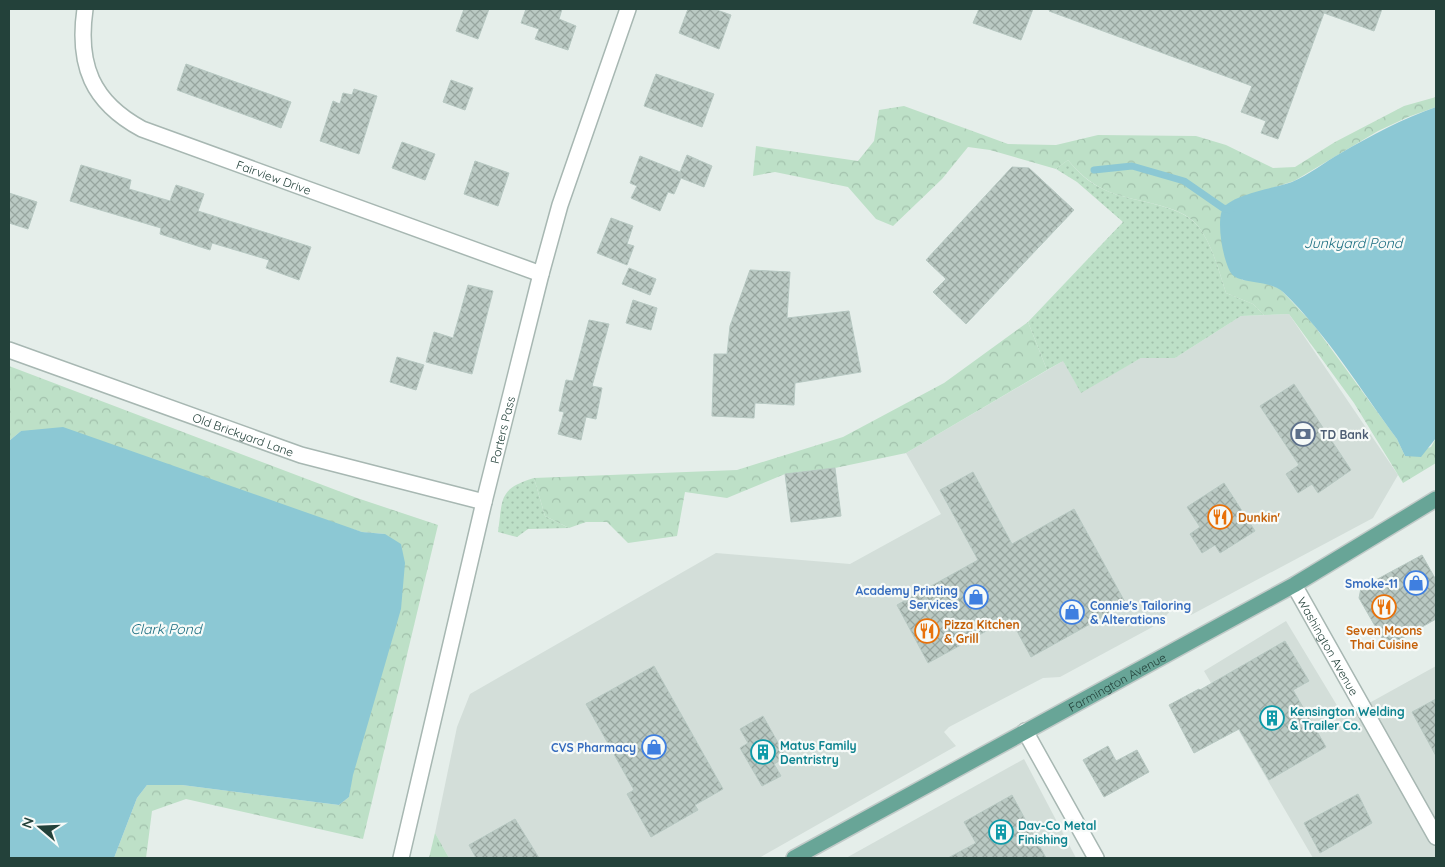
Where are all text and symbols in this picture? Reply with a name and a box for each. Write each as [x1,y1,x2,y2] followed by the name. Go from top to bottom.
[234,156,314,197] street label: Fairview Drive
[1304,234,1404,252] water label: Junkyard Pond
[486,394,518,465] street label: Porters Pass
[191,409,296,459] street label: Old Brickyard Lane
[1290,421,1316,447] bank icon: TD Bank
[1320,427,1369,442] place label: TD Bank
[1207,504,1233,530] restaurant icon: Dunkin'
[1238,510,1281,525] place label: Dunkin'
[1403,570,1429,596] shop icon: Smoke-11
[1345,576,1398,591] place label: Smoke-11
[856,583,958,612] place label: Academy Printing Services
[963,584,989,610] shop icon: Academy Printing Services
[1295,594,1362,698] street label: Washington Avenue
[1371,594,1397,620] restaurant icon: Seven Moons Thai Cuisine
[1090,598,1191,627] place label: Connie's Tailoring & Alterations
[1059,599,1085,625] shop icon: Connie's Tailoring & Alterations
[944,617,1020,646] place label: Pizza Kitchen & Grill
[914,618,940,644] restaurant icon: Pizza Kitchen & Grill
[131,620,203,638] water label: Clark Pond
[1346,623,1422,652] place label: Seven Moons Thai Cuisine
[1066,649,1169,714] street label: Farmington Avenue
[1290,704,1405,733] place label: Kensington Welding & Trailer Co.
[1259,705,1285,731] building icon: Kensington Welding & Trailer Co.
[641,734,667,760] shop icon: CVS Pharmacy
[780,738,857,767] place label: Matus Family Dentristry
[750,739,776,765] building icon: Matus Family Dentristry
[551,740,636,755] place label: CVS Pharmacy
[15,802,65,852] north arrow
[18,815,38,831] text: N
[1018,818,1096,847] place label: Dav-Co Metal Finishing
[988,819,1014,845] building icon: Dav-Co Metal Finishing

